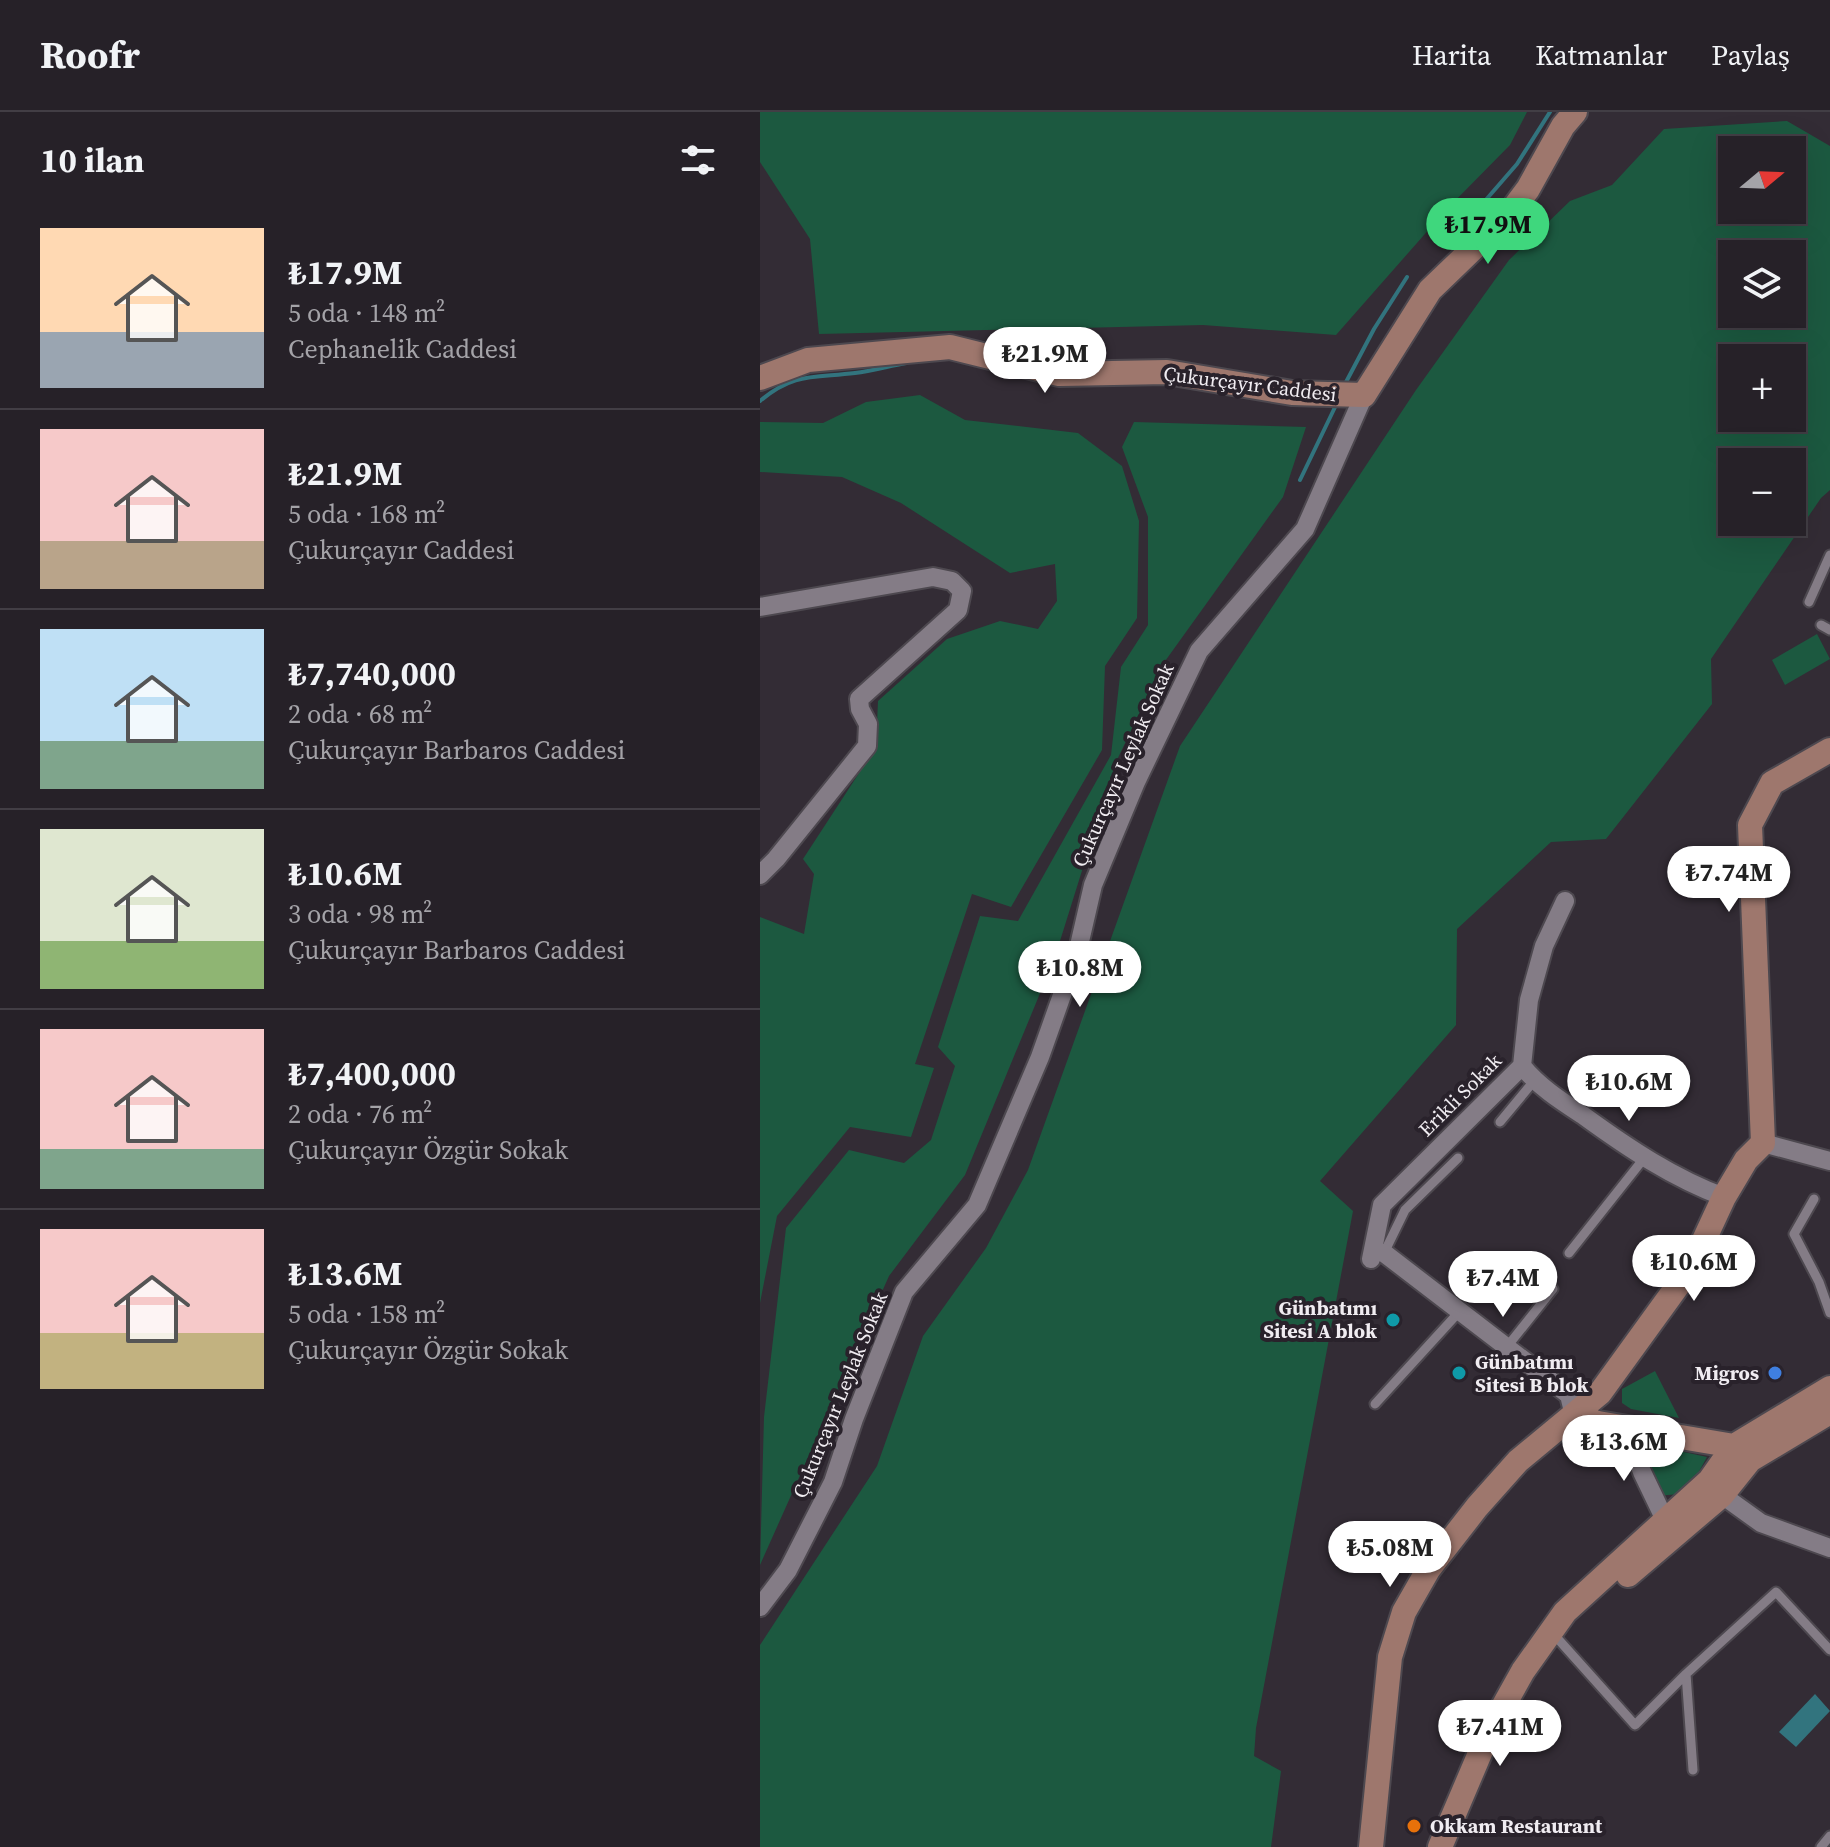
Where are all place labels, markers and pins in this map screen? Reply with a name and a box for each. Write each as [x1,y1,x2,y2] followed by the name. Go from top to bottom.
[1423,198,1553,266] pin: ₺17.9M
[980,327,1110,395] pin: ₺21.9M
[1664,846,1794,914] pin: ₺7.74M
[1015,941,1145,1009] pin: ₺10.8M
[1564,1055,1694,1123] pin: ₺10.6M
[1629,1235,1759,1303] pin: ₺10.6M
[1447,1251,1559,1319] pin: ₺7.4M
[1263,1294,1377,1345] place label: Günbatımı Sitesi A blok
[1384,1311,1402,1329] marker: Günbatımı Sitesi A blok
[1475,1348,1588,1399] place label: Günbatımı Sitesi B blok
[1695,1359,1759,1387] place label: Migros
[1450,1364,1468,1382] marker: Günbatımı Sitesi B blok
[1766,1364,1784,1382] marker: Migros
[1559,1415,1689,1483] pin: ₺13.6M
[1325,1521,1455,1589] pin: ₺5.08M
[1435,1700,1565,1768] pin: ₺7.41M
[1430,1812,1603,1840] place label: Okkam Restaurant
[1405,1817,1423,1835] marker: Okkam Restaurant

